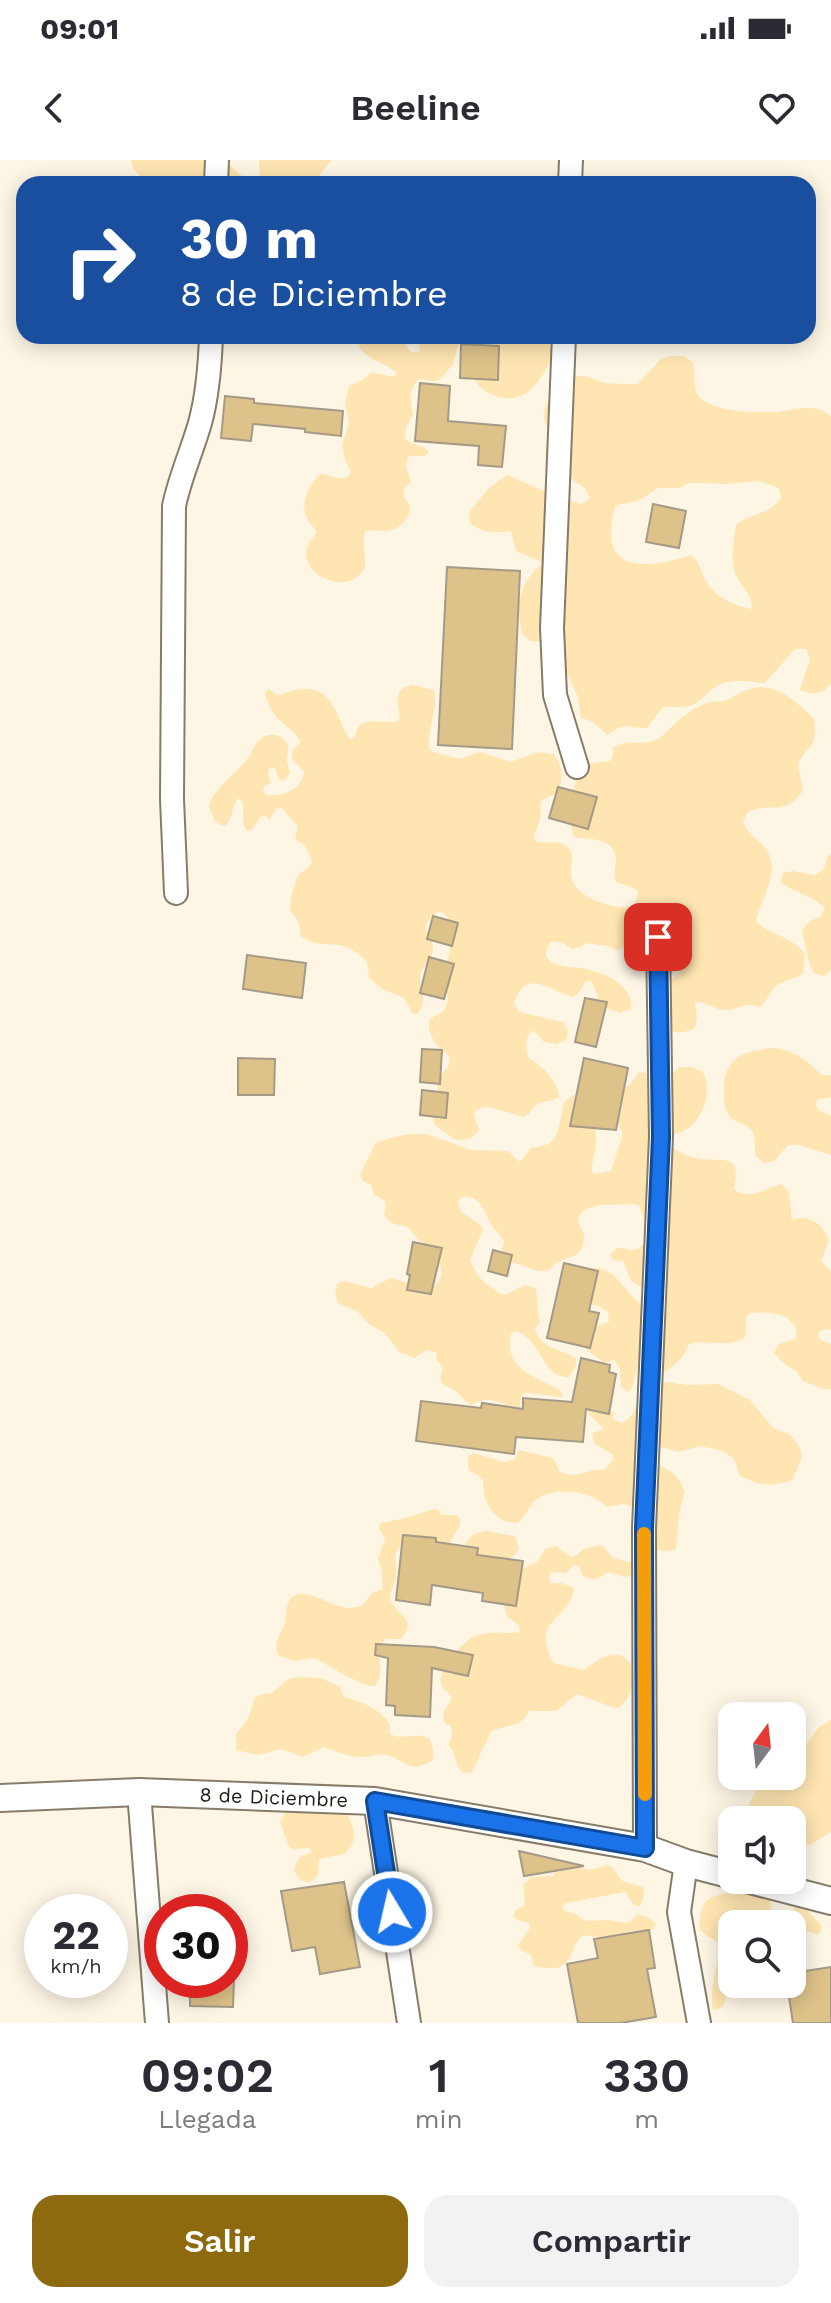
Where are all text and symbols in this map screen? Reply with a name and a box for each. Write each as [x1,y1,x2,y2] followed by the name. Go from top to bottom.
[40,11,119,46] text: 09:01
[32,86,76,130] icon: back
[755,86,799,130] icon: heart
[350,87,481,129] text: Beeline
[180,206,318,272] text: 30 m
[48,208,152,312] icon: right
[180,273,448,315] text: 8 de Diciembre
[624,903,692,971] pin
[636,915,680,959] icon: arrive
[718,1702,806,1790] north arrow
[718,1702,806,1998] map controls
[199,1782,349,1812] street label: 8 de Diciembre
[718,1806,806,1894] button: sound
[350,1870,434,1954] position arrow
[144,1894,248,1998] speed limit sign: 30
[718,1910,806,1998] button: search
[52,1912,100,1959] text: 22
[50,1954,102,1978] text: km/h
[141,2047,274,2104] text: 09:02
[429,2047,449,2104] text: 1
[603,2047,690,2104] text: 330
[158,2104,256,2134] text: Llegada
[415,2104,463,2134] text: min
[634,2104,659,2134] text: m
[32,2195,408,2287] button: Salir
[424,2195,799,2287] button: Compartir

